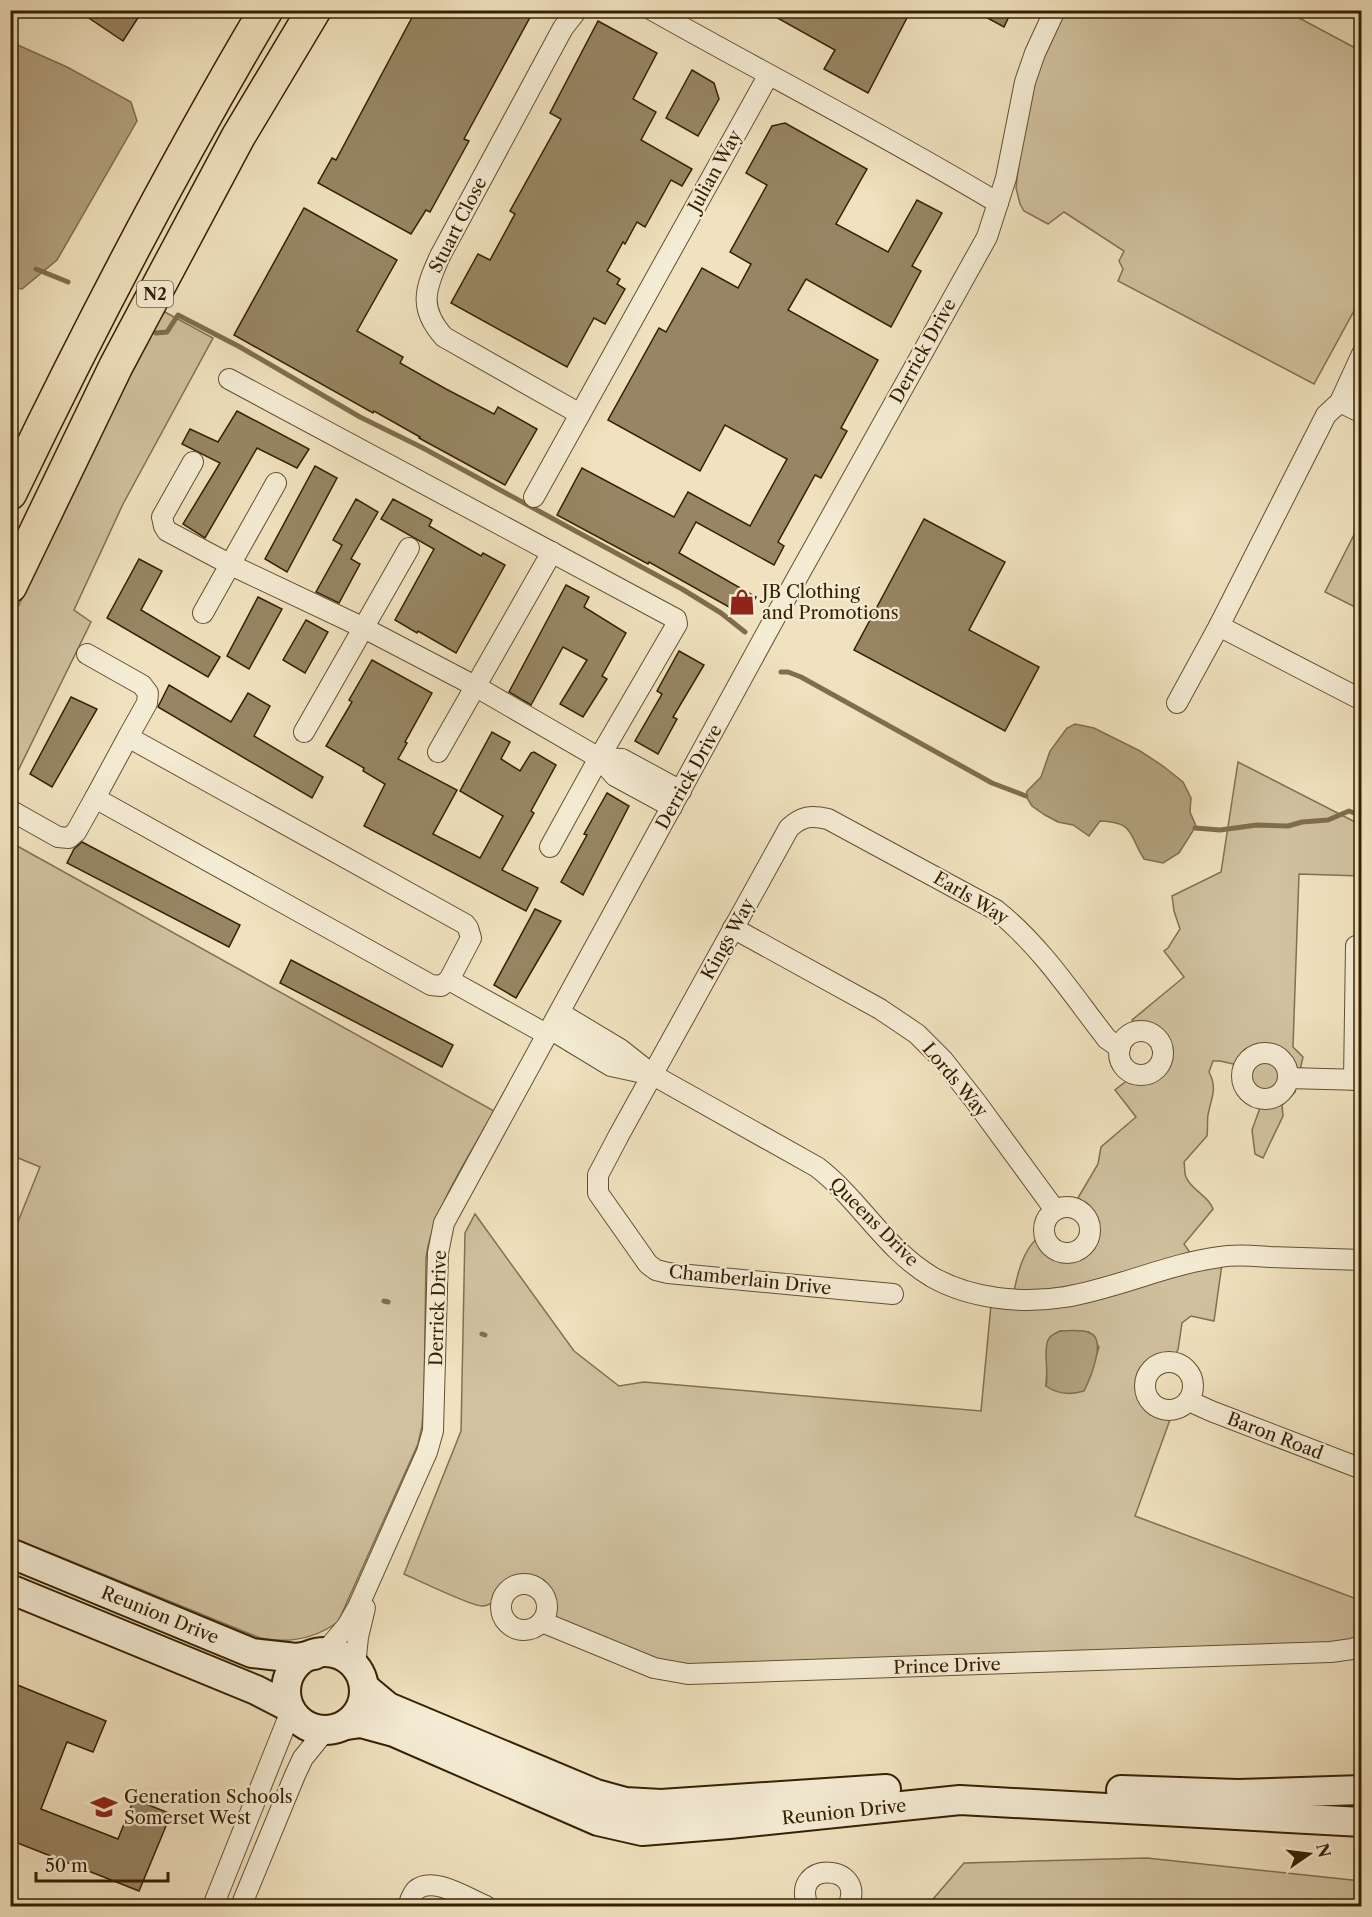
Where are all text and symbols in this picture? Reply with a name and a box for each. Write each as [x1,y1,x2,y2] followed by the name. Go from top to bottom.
[682,125,747,218] street label: Julian Way
[424,173,492,277] street label: Stuart Close
[137,281,173,307] road number: N2
[885,295,961,407] street label: Derrick Drive
[759,581,899,624] place label: JB Clothing and Promotions
[727,587,757,617] shop icon: JB Clothing and Promotions
[651,721,727,833] street label: Derrick Drive
[929,867,1013,930] street label: Earls Way
[697,894,760,983] street label: Kings Way
[918,1038,993,1122] street label: Lords Way
[825,1173,923,1271] street label: Queens Drive
[425,1249,451,1367] street label: Derrick Drive
[668,1261,832,1299] street label: Chamberlain Drive
[1224,1408,1326,1464] street label: Baron Road
[98,1581,222,1649] street label: Reunion Drive
[893,1653,1001,1679] street label: Prince Drive
[124,1786,293,1829] place label: Generation Schools Somerset West
[89,1792,119,1822] school or university icon: Generation Schools Somerset West
[781,1795,907,1829] street label: Reunion Drive
[1279,1824,1339,1884] north arrow
[1312,1841,1335,1860] text: N
[36,1845,168,1883] scale bar
[45,1855,88,1877] text: 50 m

